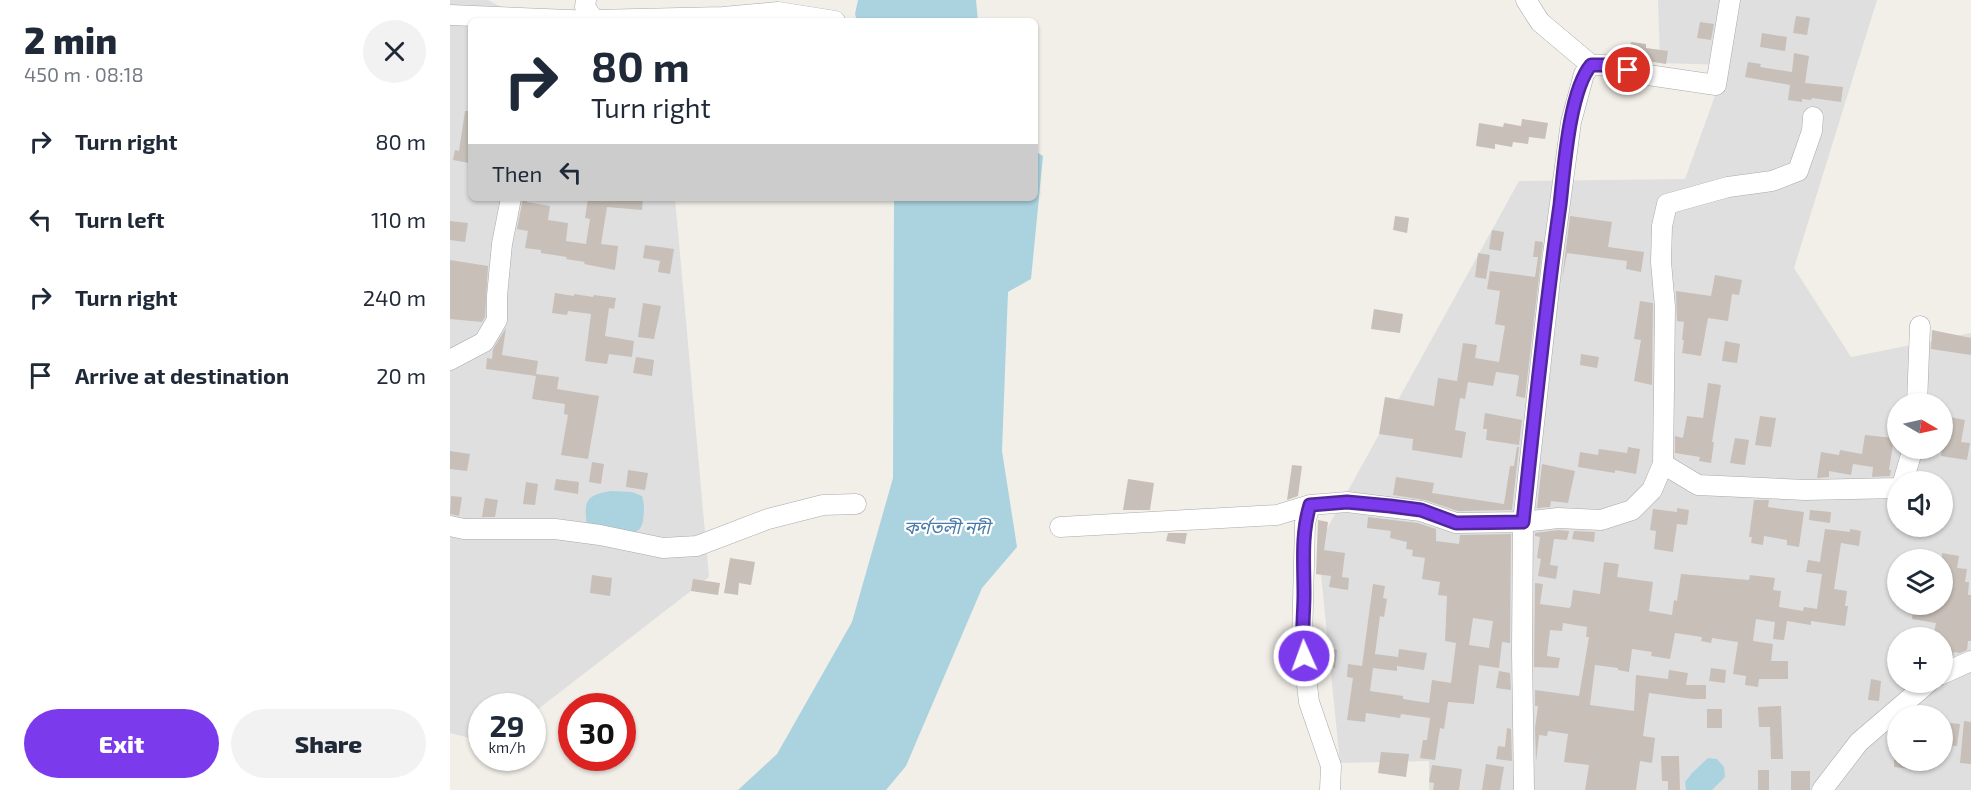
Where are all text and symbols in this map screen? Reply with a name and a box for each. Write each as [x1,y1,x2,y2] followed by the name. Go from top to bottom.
[24,18,117,61] text: 2 min
[363,20,426,83] button: close
[591,40,690,90] text: 80 m
[492,42,570,120] icon: right
[1602,44,1653,95] pin
[1611,53,1644,86] icon: arrive
[24,62,144,86] text: 450 m · 08:18
[591,91,711,123] text: Turn right
[24,125,57,158] icon: right
[75,128,177,154] text: Turn right
[375,128,426,154] text: 80 m
[554,156,587,189] icon: left
[492,160,542,186] text: Then
[24,203,57,236] icon: left
[75,206,164,232] text: Turn left
[371,206,426,232] text: 110 m
[24,281,57,314] icon: right
[75,284,177,310] text: Turn right
[363,284,426,310] text: 240 m
[24,359,57,392] icon: arrive
[75,362,289,388] text: Arrive at destination
[376,362,426,388] text: 20 m
[1887,393,1953,459] north arrow
[1887,393,1953,771] map controls
[1887,471,1953,537] button: sound
[904,516,993,538] water label: কর্ণতলী নদী
[1887,549,1953,615] button: layers
[1272,624,1336,688] position arrow
[1887,627,1953,693] button: +
[558,693,636,771] speed limit sign: 30
[1887,705,1953,771] button: −
[489,707,525,743] text: 29
[24,709,219,778] button: Exit
[231,709,426,778] button: Share
[488,738,526,756] text: km/h

